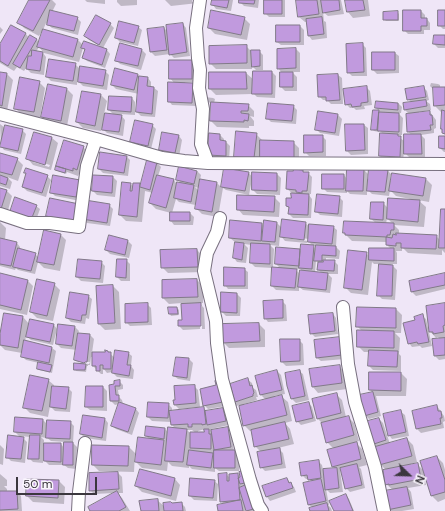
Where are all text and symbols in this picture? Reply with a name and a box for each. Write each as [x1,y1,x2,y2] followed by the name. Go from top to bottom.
[389,455,429,495] north arrow
[18,469,99,495] scale bar
[412,473,428,486] text: N
[23,476,52,492] text: 50 m

